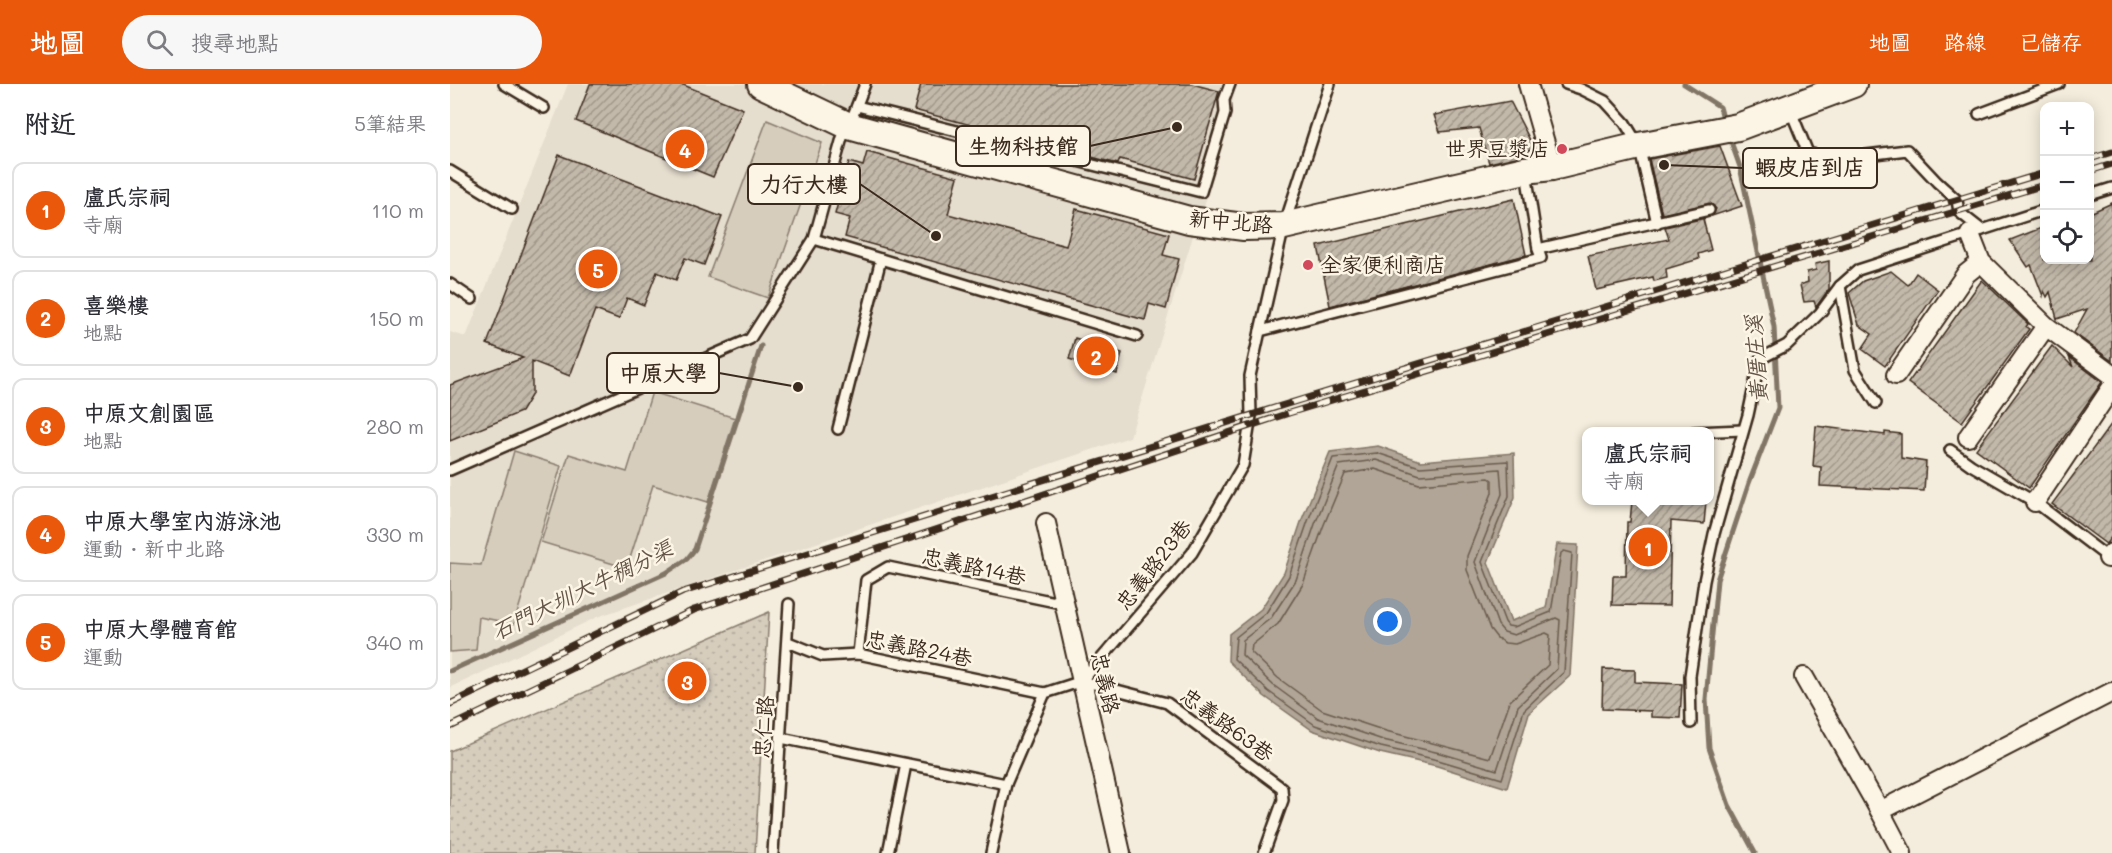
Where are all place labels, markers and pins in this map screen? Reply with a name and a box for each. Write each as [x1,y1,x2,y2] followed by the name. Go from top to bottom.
[666,126,704,172] pin: 4
[956,126,1090,166] callout: 生物科技館
[1445,134,1550,161] place label: 世界豆漿店
[1555,142,1569,156] marker: 世界豆漿店
[1743,148,1877,188] callout: 蝦皮店到店
[748,164,860,204] callout: 力行大樓
[578,246,618,291] pin: 5
[1320,250,1446,277] place label: 全家便利商店
[1301,258,1315,272] marker: 全家便利商店
[1076,334,1116,378] pin: 2
[607,353,719,393] callout: 中原大學
[1628,524,1668,570] pin: 1
[668,658,706,704] pin: 3

